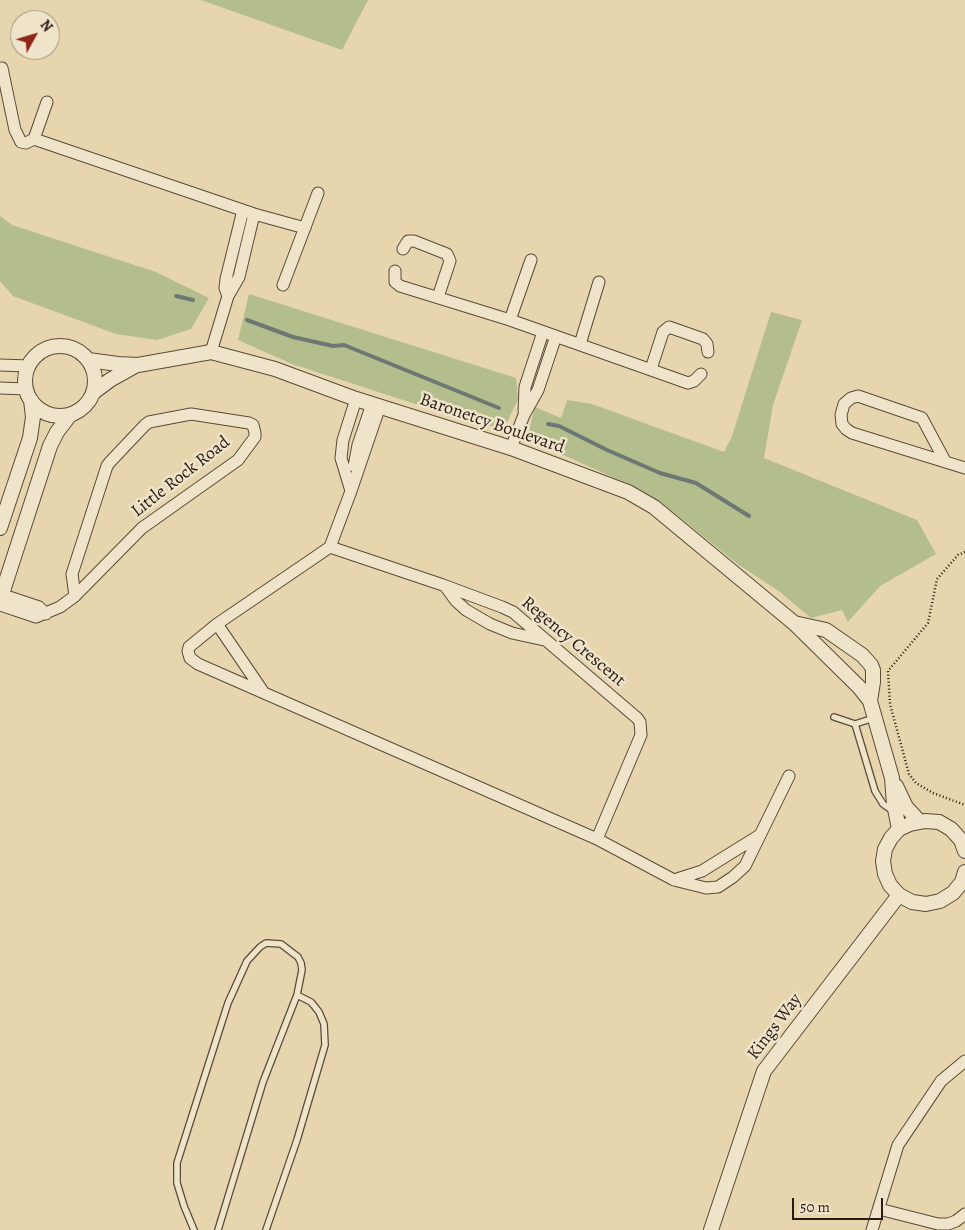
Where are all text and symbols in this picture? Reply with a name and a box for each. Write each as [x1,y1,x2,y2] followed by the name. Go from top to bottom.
[10,10,60,60] north arrow
[36,16,57,36] text: N
[417,389,567,459] street label: Baronetcy Boulevard
[127,432,235,522] street label: Little Rock Road
[517,592,629,692] street label: Regency Crescent
[743,990,807,1064] street label: Kings Way
[795,1188,886,1220] scale bar
[800,1197,830,1217] text: 50 m

